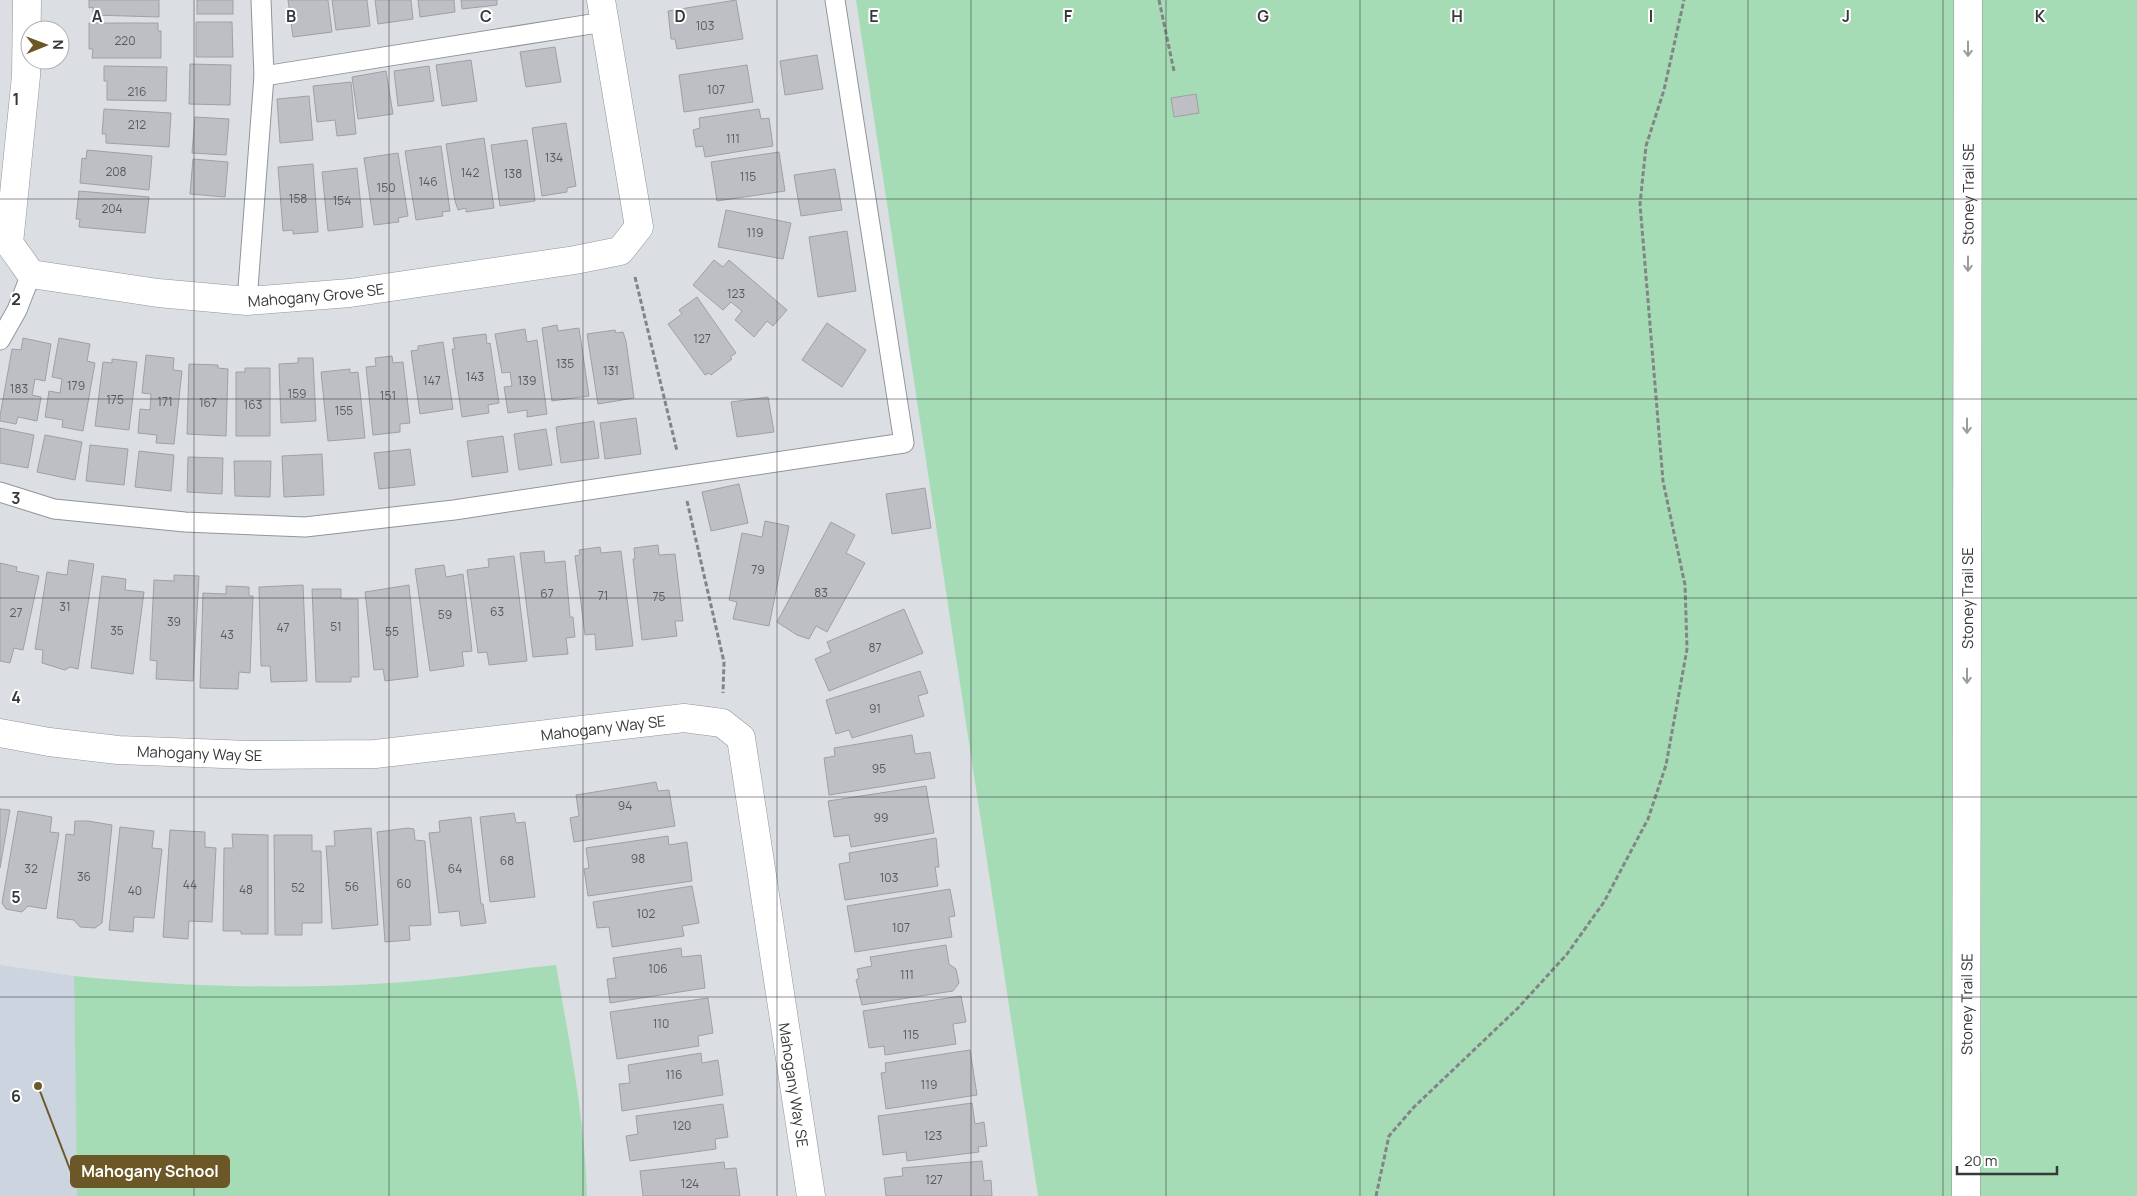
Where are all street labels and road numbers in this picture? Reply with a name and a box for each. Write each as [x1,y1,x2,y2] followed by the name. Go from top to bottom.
[1957,143,1978,245] street label: Stoney Trail SE
[247,278,386,311] street label: Mahogany Grove SE
[1956,547,1978,649] street label: Stoney Trail SE
[540,710,667,745] street label: Mahogany Way SE
[137,740,262,766] street label: Mahogany Way SE
[1956,953,1977,1055] street label: Stoney Trail SE
[774,1021,814,1149] street label: Mahogany Way SE

